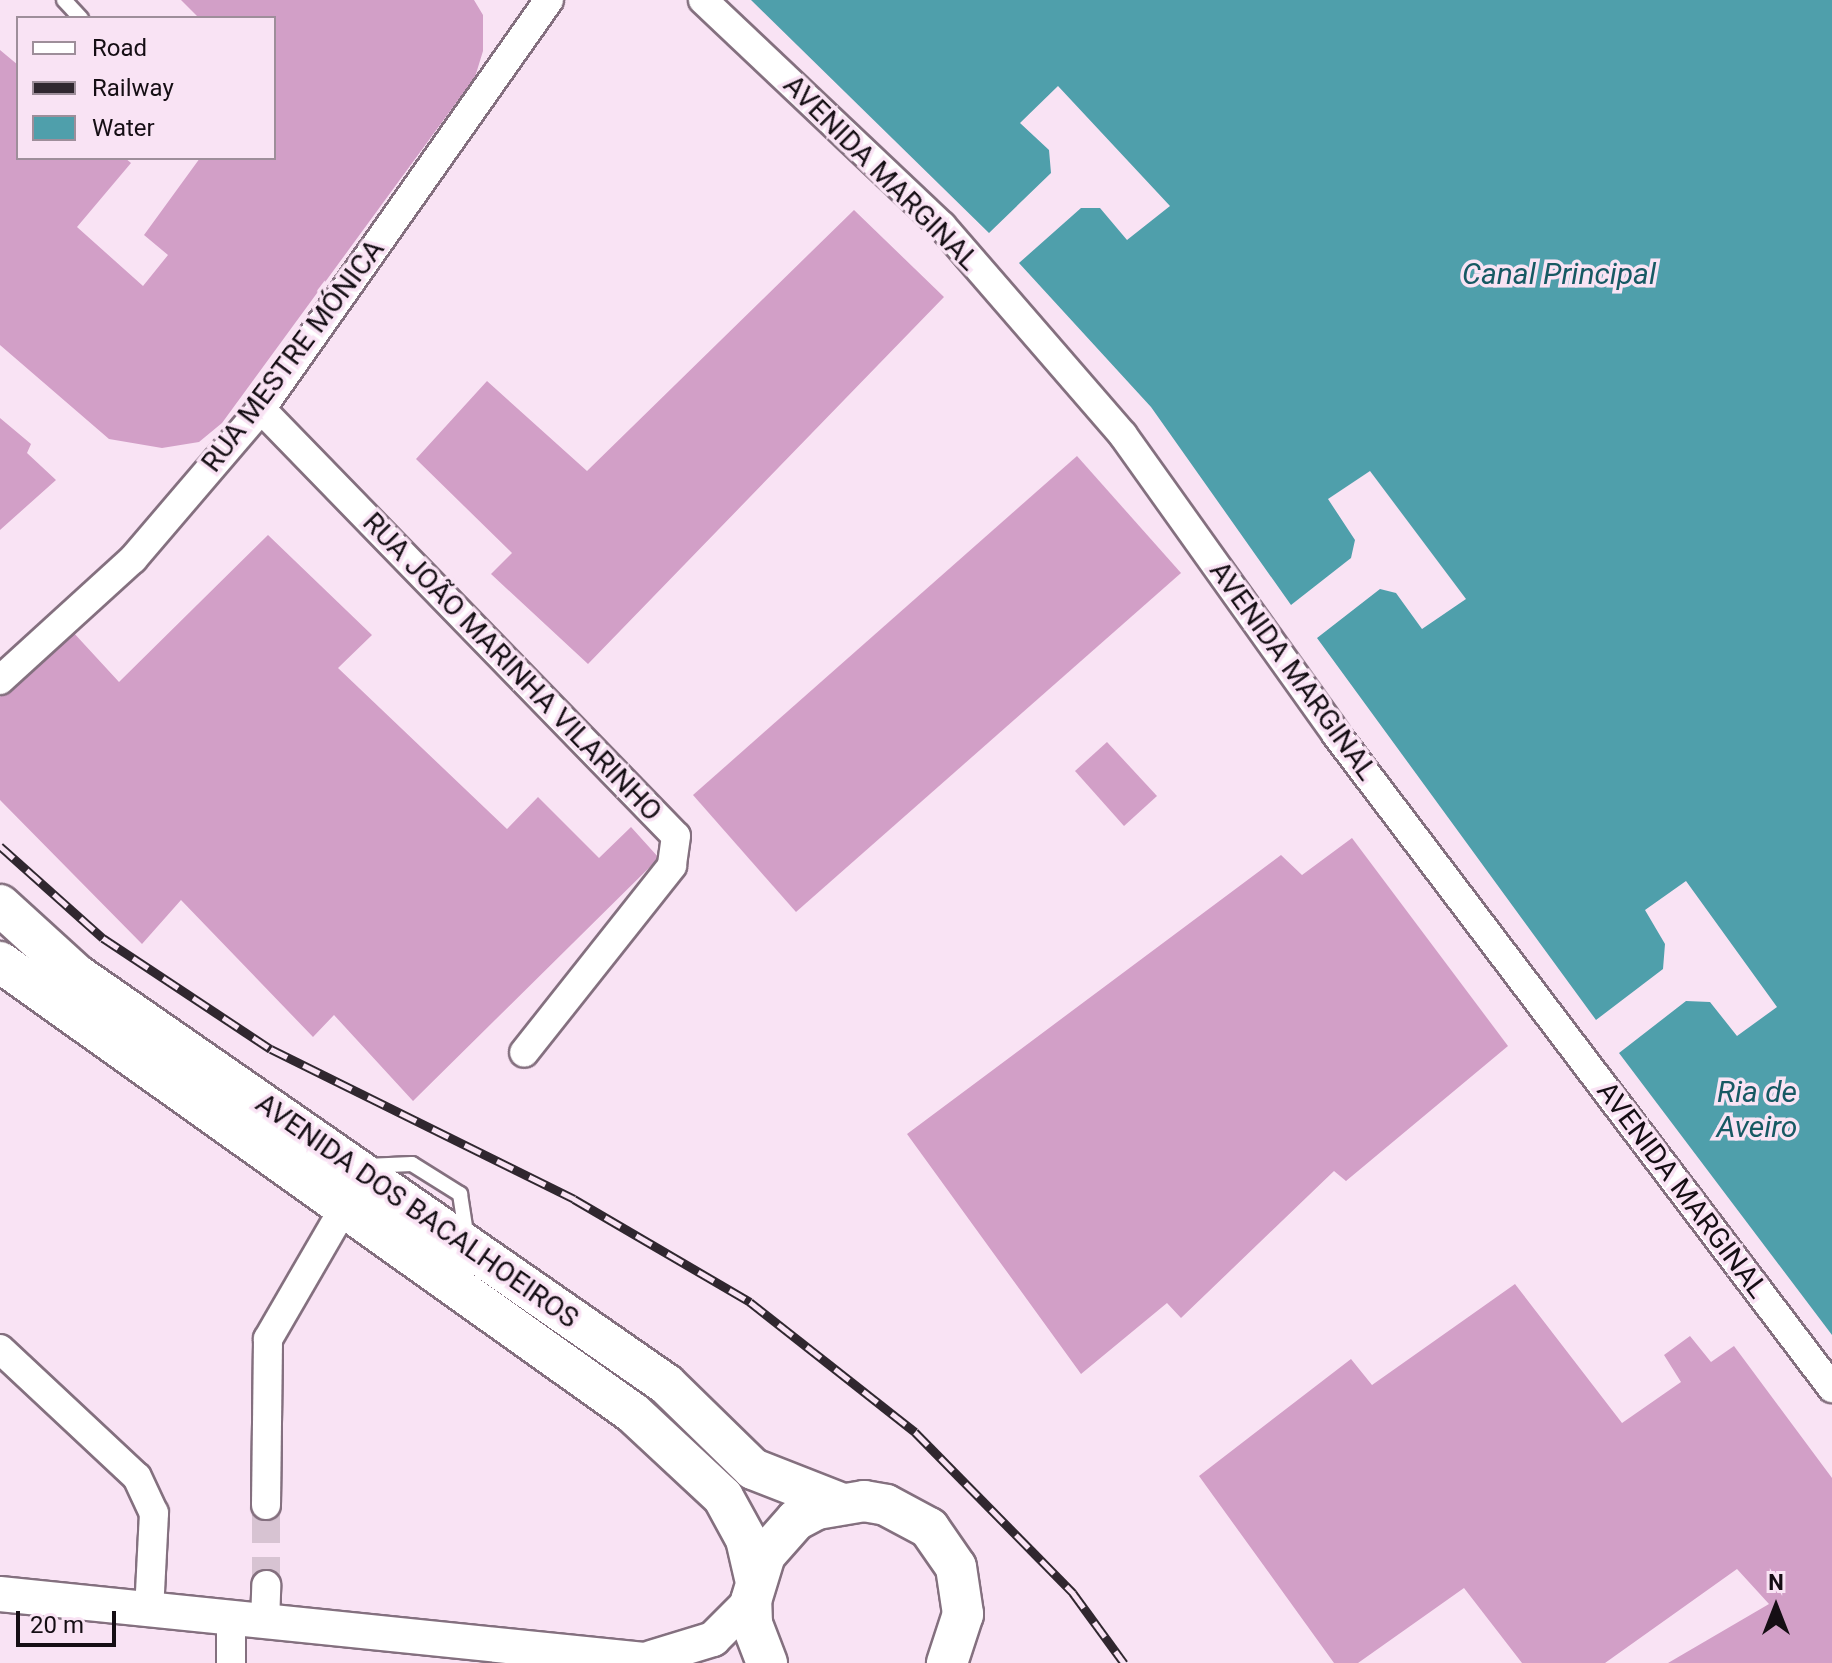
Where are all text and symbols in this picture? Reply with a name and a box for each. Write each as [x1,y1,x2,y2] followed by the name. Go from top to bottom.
[16,16,276,160] legend
[92,34,147,62] text: Road
[776,68,986,278] street label: AVENIDA MARGINAL
[92,74,174,102] text: Railway
[92,114,155,142] text: Water
[195,233,391,479] street label: RUA MESTRE MÓNICA
[1462,256,1656,292] water label: Canal Principal
[356,506,668,828] street label: RUA JOÃO MARINHA VILARINHO
[1202,555,1384,787] street label: AVENIDA MARGINAL
[1717,1074,1797,1144] water label: Ria de Aveiro
[1590,1075,1774,1305] street label: AVENIDA MARGINAL
[249,1087,585,1335] street label: AVENIDA DOS BACALHOEIROS
[1736,1567,1816,1647] north arrow
[1768,1570,1784,1595] text: N
[20,1595,120,1645] scale bar
[30,1611,84,1639] text: 20 m

